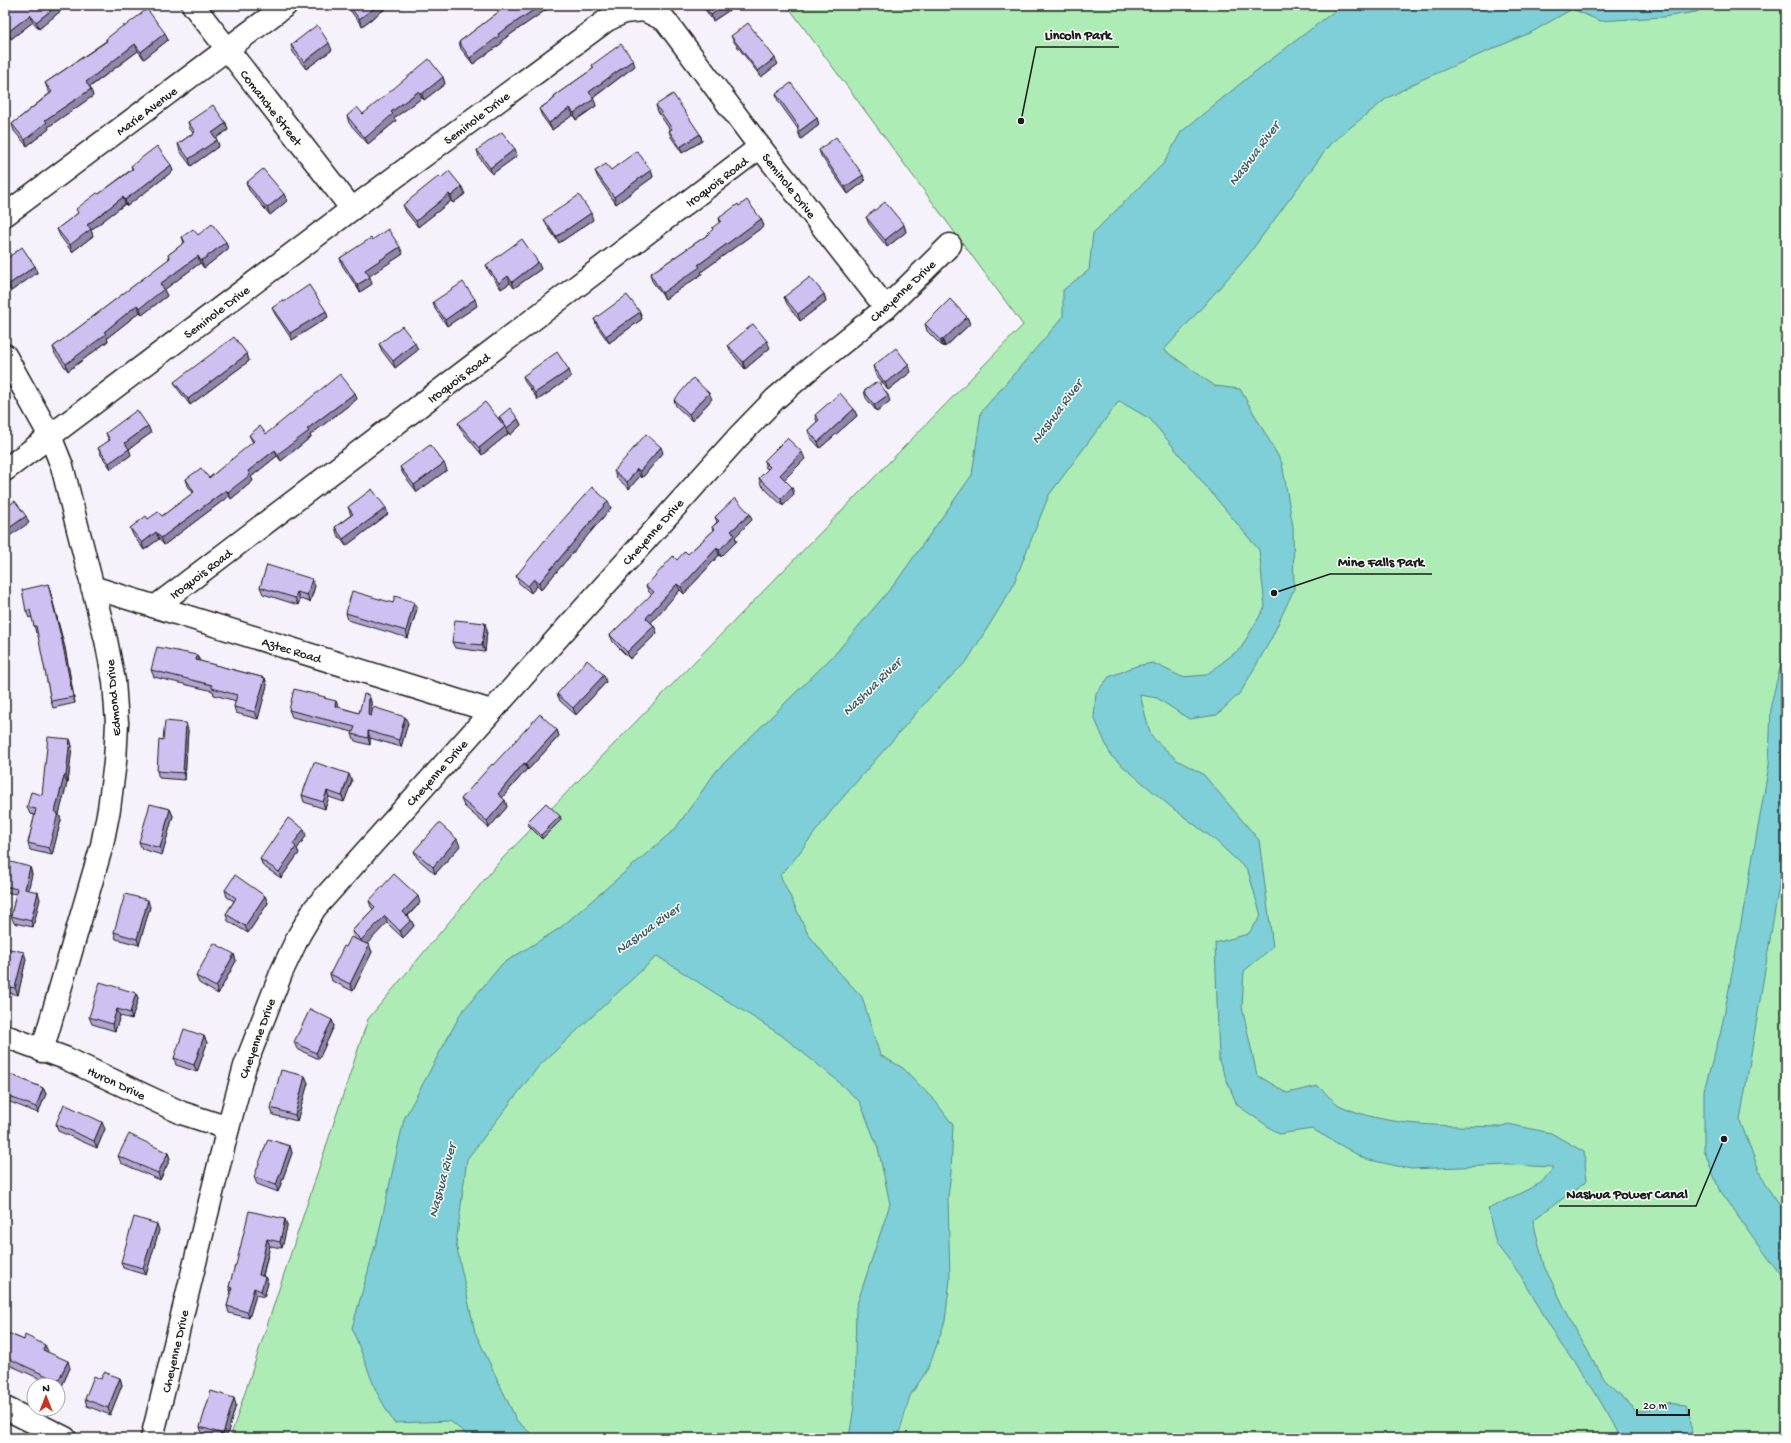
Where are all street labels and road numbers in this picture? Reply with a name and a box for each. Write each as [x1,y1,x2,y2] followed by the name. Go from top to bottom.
[236,68,305,151] street label: Comanche Street
[114,84,181,140] street label: Marie Avenue
[442,89,514,149] street label: Seminole Drive
[758,151,818,222] street label: Seminole Drive
[683,154,753,211] street label: Iroquois Road
[868,257,940,326] street label: Cheyenne Drive
[182,283,254,343] street label: Seminole Drive
[425,350,495,407] street label: Iroquois Road
[620,496,688,569] street label: Cheyenne Drive
[167,546,237,603] street label: Iroquois Road
[260,635,324,668] street label: Aztec Road
[104,659,125,737] street label: Edmond Drive
[404,737,472,810] street label: Cheyenne Drive
[237,996,280,1081] street label: Cheyenne Drive
[84,1064,148,1104] street label: Huron Drive
[160,1309,193,1394] street label: Cheyenne Drive

